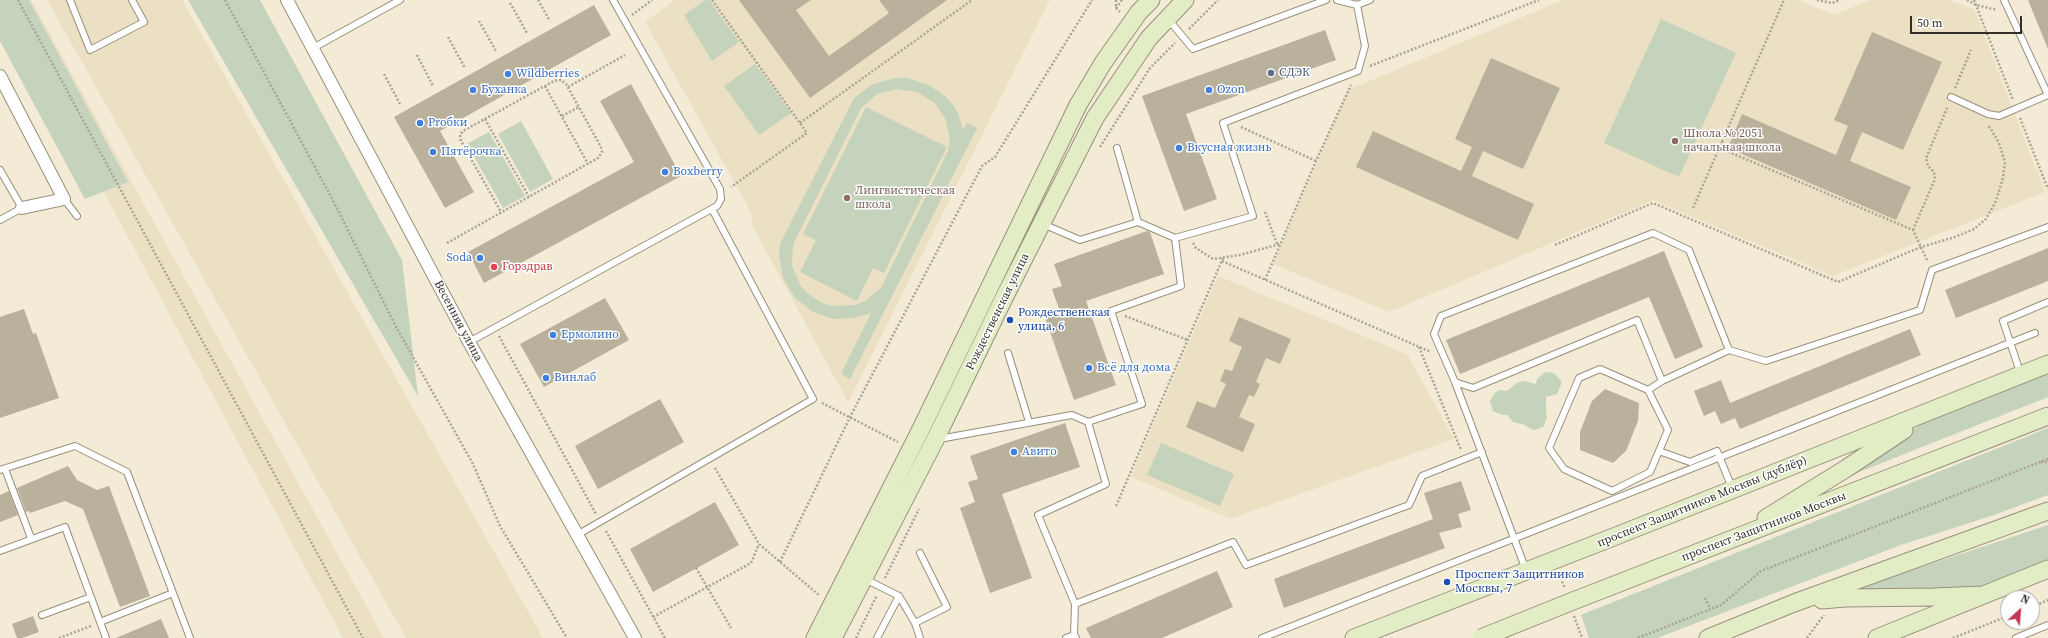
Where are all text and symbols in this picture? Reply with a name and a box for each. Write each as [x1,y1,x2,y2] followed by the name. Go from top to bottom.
[1912,8,2024,34] scale bar
[1917,15,1943,31] text: 50 m
[1279,66,1310,80] place label: СДЭК
[516,67,579,81] place label: Wildberries
[1266,68,1276,78] marker: СДЭК
[503,69,513,79] marker: Wildberries
[481,83,527,97] place label: Буханка
[1217,83,1245,97] place label: Ozon
[468,85,478,95] marker: Буханка
[1204,85,1214,95] marker: Ozon
[428,116,467,130] place label: Proбки
[415,118,425,128] marker: Proбки
[1683,127,1781,155] place label: Школа № 2051 начальная школа
[1670,136,1680,146] marker: Школа № 2051 начальная школа
[1187,141,1271,155] place label: Вкусная жизнь
[1174,143,1184,153] marker: Вкусная жизнь
[441,145,502,159] place label: Пятёрочка
[428,147,438,157] marker: Пятёрочка
[673,165,723,179] place label: Boxberry
[660,167,670,177] marker: Boxberry
[855,184,955,212] place label: Лингвистическая школа
[842,193,852,203] marker: Лингвистическая школа
[446,251,472,265] place label: Soda
[963,251,1033,373] street label: Рождественская улица
[475,253,485,263] marker: Soda
[502,260,552,274] place label: Горздрав
[489,262,499,272] marker: Горздрав
[430,278,486,364] street label: Весенняя улица
[1018,306,1110,334] place label: Рождественская улица, 6
[1005,315,1015,325] marker: Рождественская улица, 6
[561,328,619,342] place label: Ермолино
[548,330,558,340] marker: Ермолино
[1097,361,1171,375] place label: Всё для дома
[1084,363,1094,373] marker: Всё для дома
[554,371,596,385] place label: Винлаб
[541,373,551,383] marker: Винлаб
[1022,445,1057,459] place label: Авито
[1009,447,1019,457] marker: Авито
[1595,453,1809,551] street label: проспект Защитников Москвы (дублёр)
[1680,489,1848,565] street label: проспект Защитников Москвы
[1455,568,1584,596] place label: Проспект Защитников Москвы, 7
[1442,577,1452,587] marker: Проспект Защитников Москвы, 7
[2000,590,2040,630] north arrow
[2018,591,2032,608] text: N

